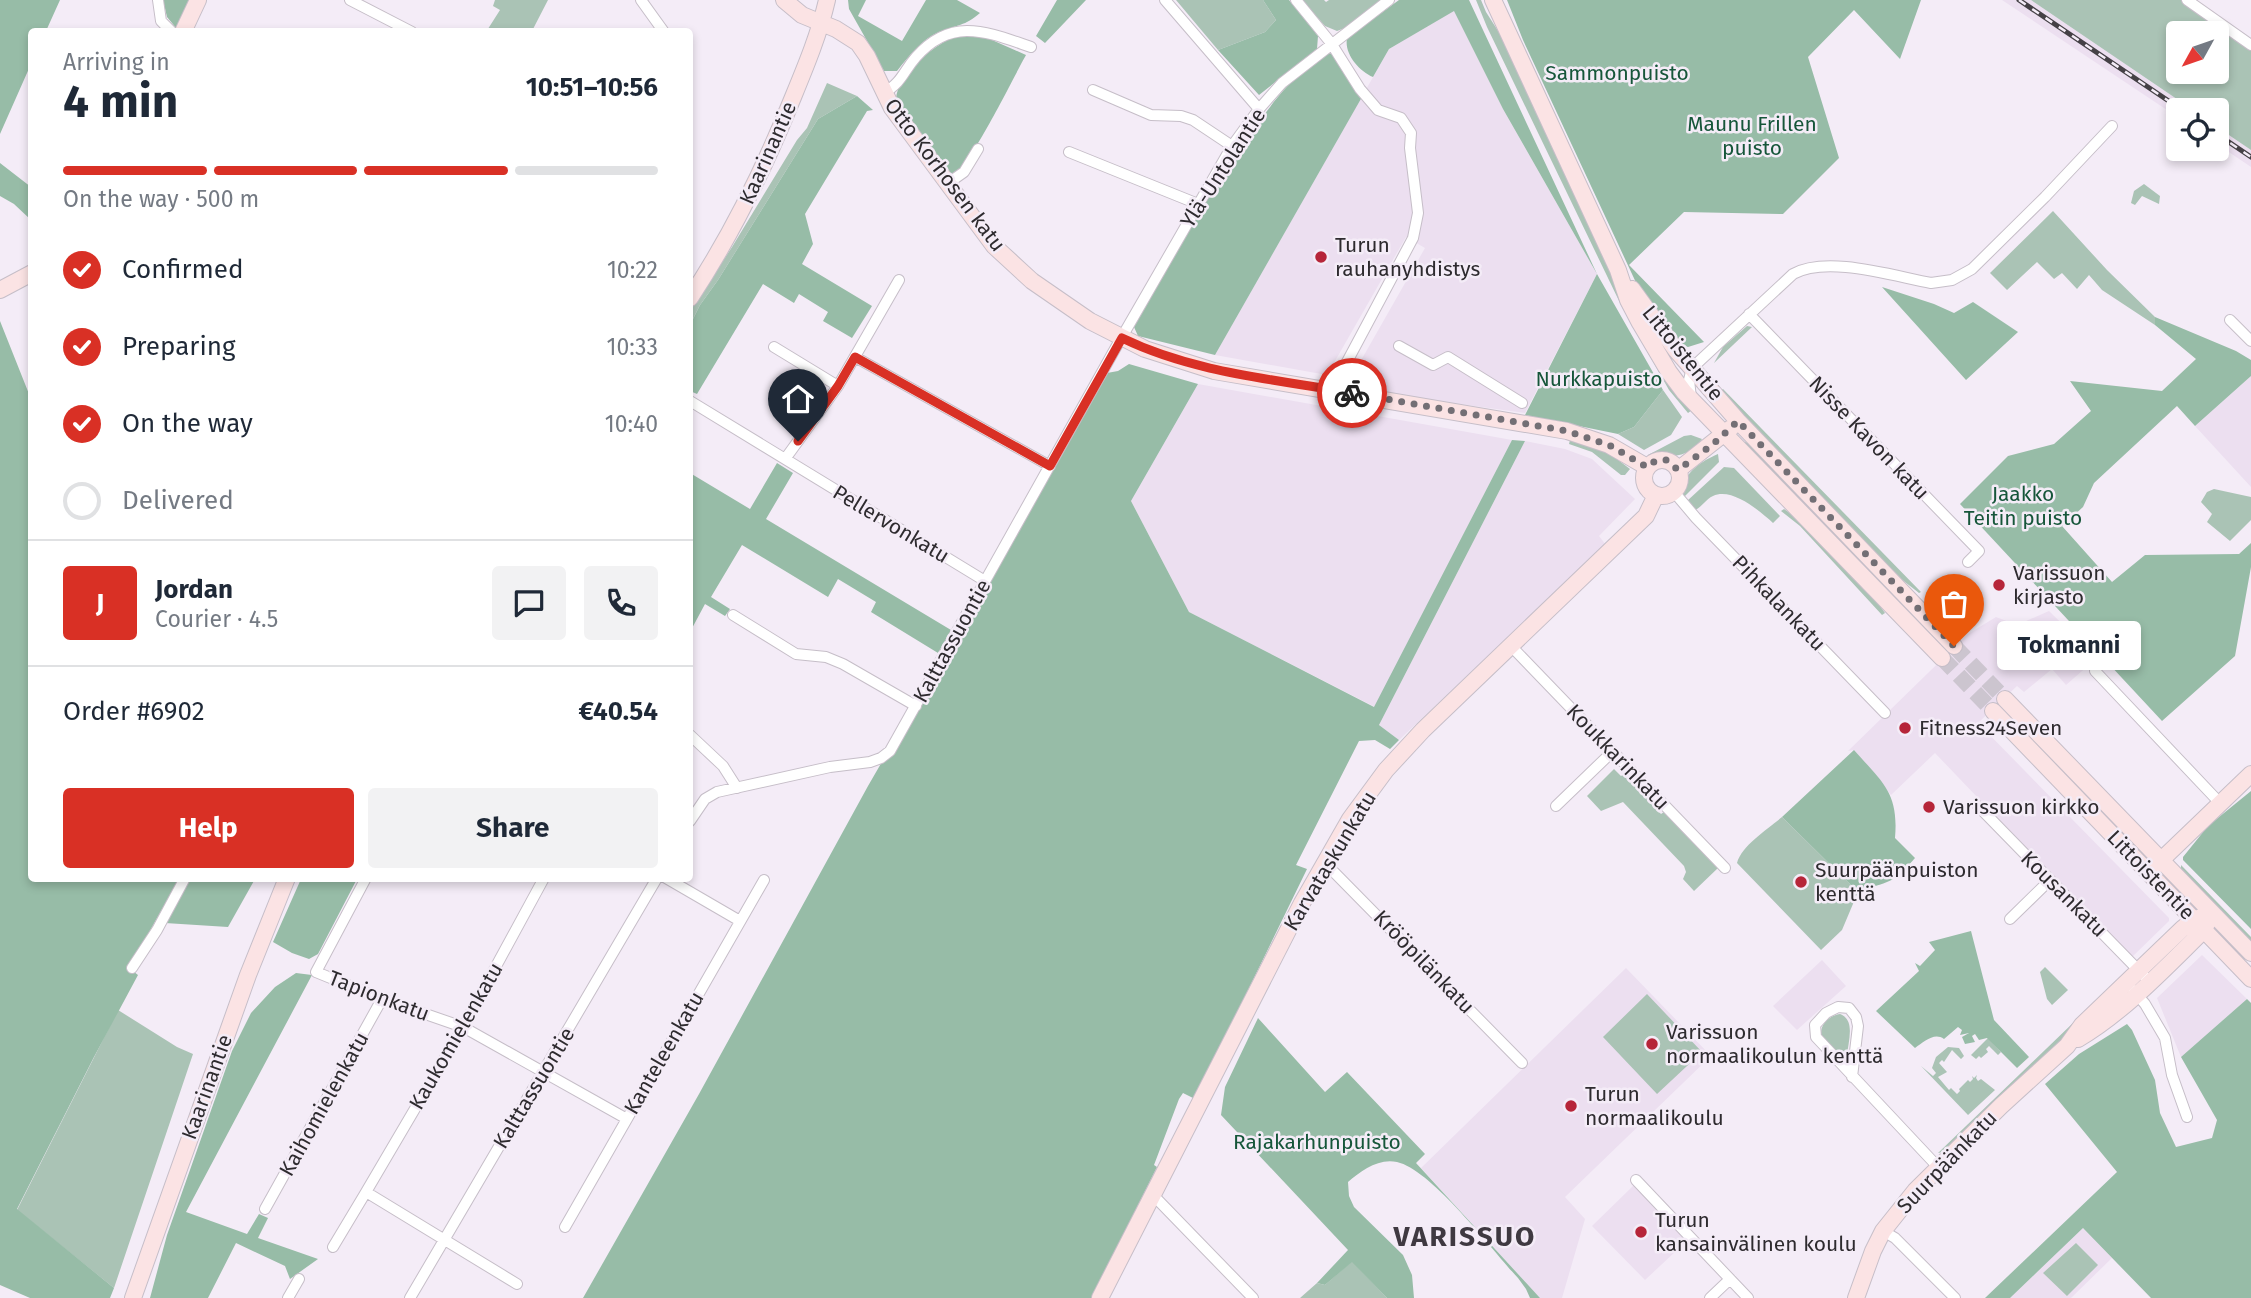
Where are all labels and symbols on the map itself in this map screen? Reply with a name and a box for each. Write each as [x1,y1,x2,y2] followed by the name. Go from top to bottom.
[2166,21,2230,84] north arrow
[1545,60,1689,86] park label: Sammonpuisto
[879,93,1011,257] street label: Otto Korhosen katu
[734,97,802,209] street label: Kaarinantie
[1175,103,1271,233] street label: Ylä-Untolantie
[1687,111,1817,161] park label: Maunu Frillen puisto
[1335,232,1480,282] place label: Turun rauhanyhdistys
[1313,249,1329,265] marker: Turun rauhanyhdistys
[1637,300,1729,406] street label: Littoistentie
[1317,358,1387,428] courier
[1535,366,1663,392] park label: Nurkkapuisto
[768,369,828,441] pin
[1803,371,1935,505] street label: Nisse Kavon katu
[828,479,954,569] street label: Pellervonkatu
[1964,481,2082,531] park label: Jaakko Teitin puisto
[1727,550,1831,656] street label: Pihkalankatu
[2013,560,2105,610] place label: Varissuon kirjasto
[1924,574,1984,646] pin
[907,575,997,707] street label: Kalttassuontie
[1991,577,2007,593] marker: Varissuon kirjasto
[1996,622,2140,670] callout: Tokmanni
[1561,699,1675,815] street label: Koukkarinkatu
[1919,715,2062,741] place label: Fitness24Seven
[1897,720,1913,736] marker: Fitness24Seven
[1278,786,1382,936] street label: Karvataskunkatu
[1943,794,2099,820] place label: Varissuon kirkko
[1921,799,1937,815] marker: Varissuon kirkko
[2102,825,2200,925] street label: Littoistentie
[2015,845,2113,943] street label: Kousankatu
[1815,857,1979,907] place label: Suurpäänpuiston kenttä
[1793,874,1809,890] marker: Suurpäänpuiston kenttä
[1368,905,1480,1019] street label: Krööpilänkatu
[403,958,509,1114] street label: Kaukomielenkatu
[325,965,433,1027] street label: Tapionkatu
[618,987,710,1119] street label: Kanteleenkatu
[1666,1019,1883,1069] place label: Varissuon normaalikoulun kenttä
[488,1023,580,1153] street label: Kalttassuontie
[274,1027,374,1181] street label: Kaihomielenkatu
[176,1031,238,1143] street label: Kaarinantie
[1644,1036,1660,1052] marker: Varissuon normaalikoulun kenttä
[1585,1081,1724,1131] place label: Turun normaalikoulu
[1563,1098,1579,1114] marker: Turun normaalikoulu
[1891,1105,2003,1219] street label: Suurpäänkatu
[1233,1129,1401,1155] park label: Rajakarhunpuisto
[1655,1207,1857,1257] place label: Turun kansainvälinen koulu
[1393,1220,1536,1253] district label: VARISSUO
[1633,1224,1649,1240] marker: Turun kansainvälinen koulu

